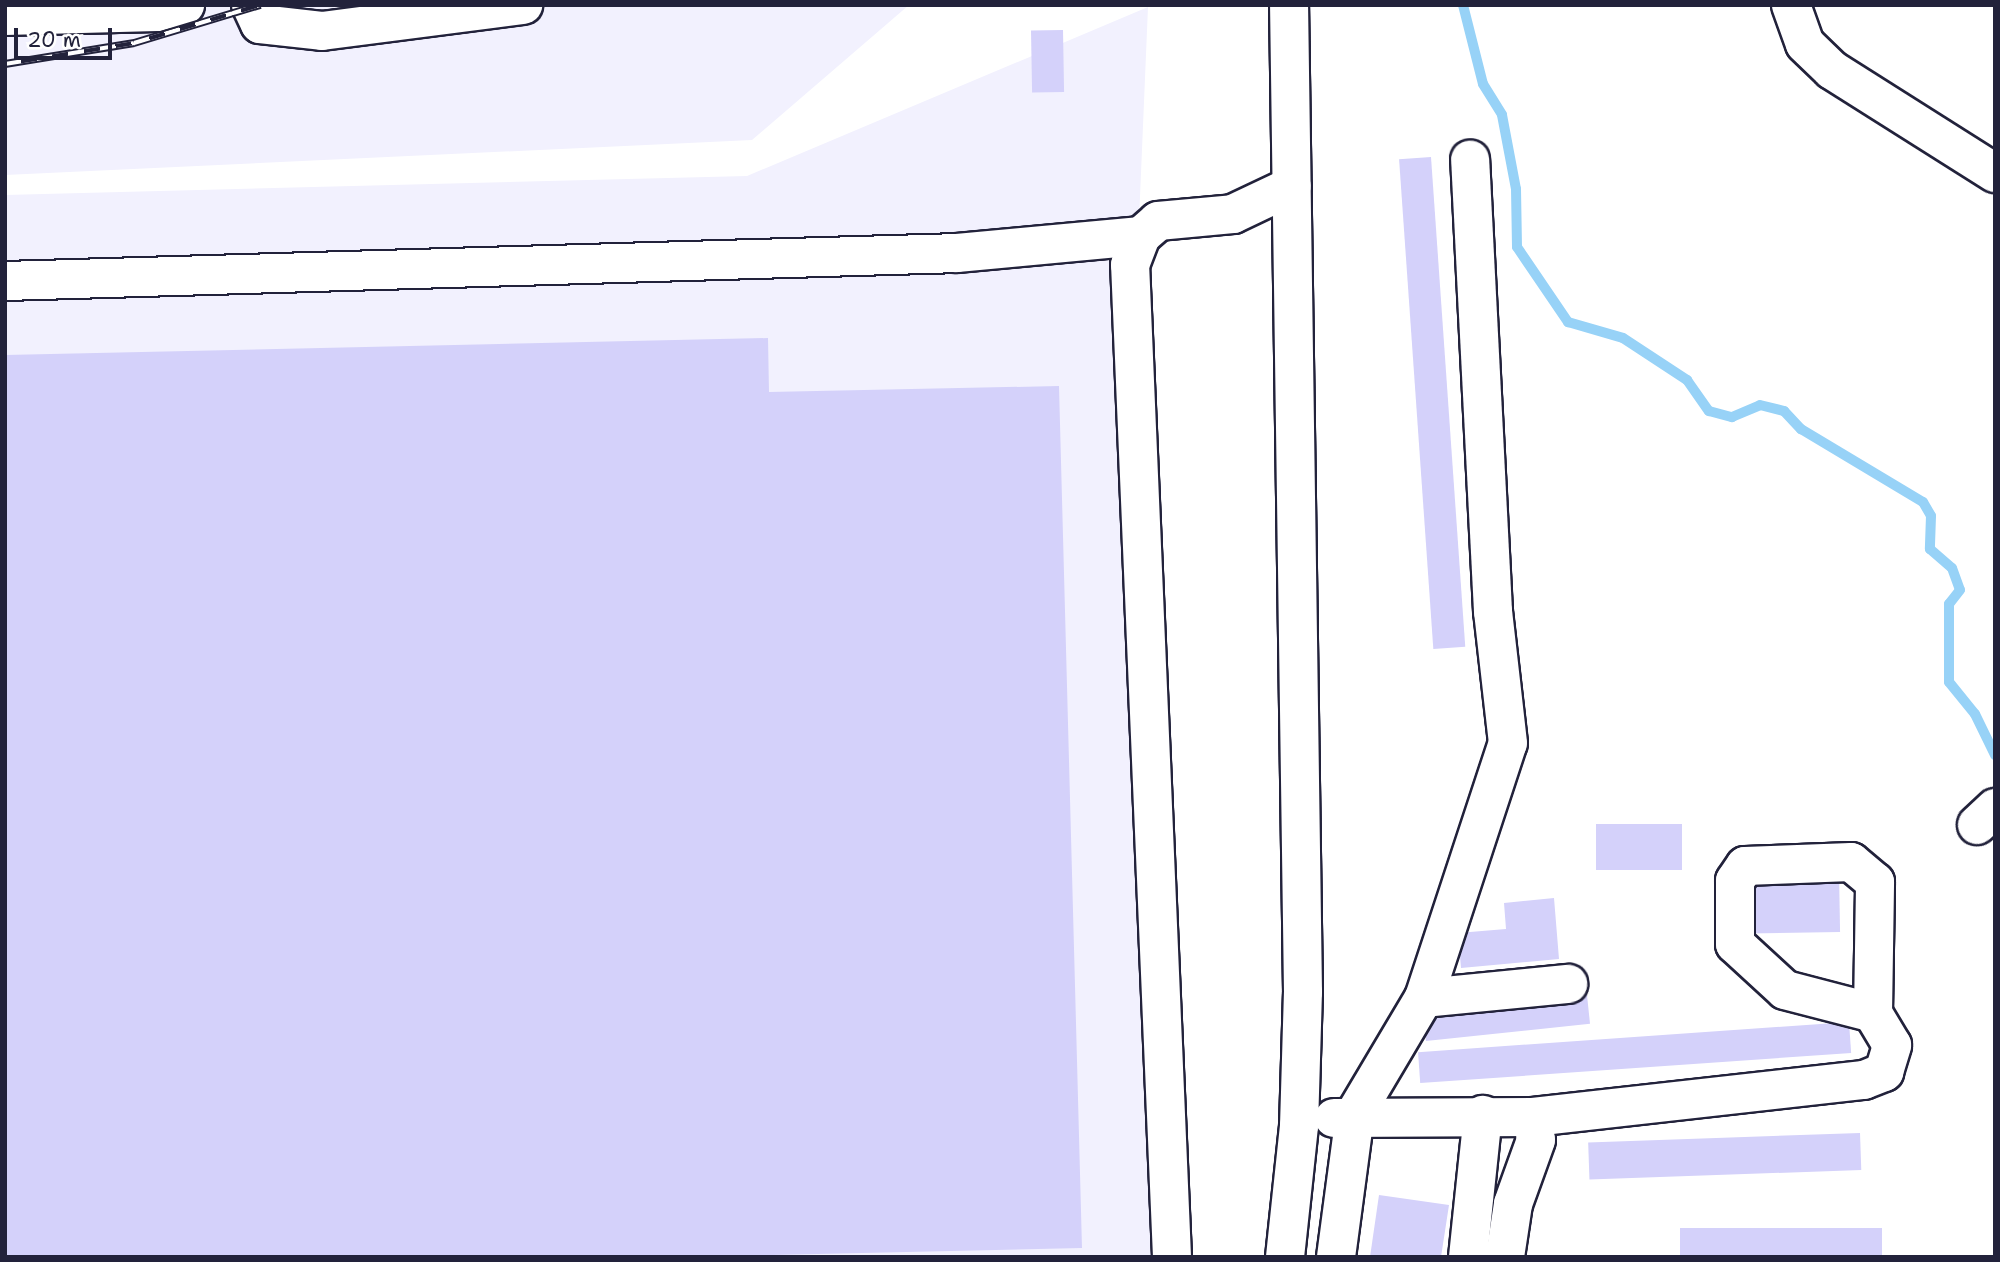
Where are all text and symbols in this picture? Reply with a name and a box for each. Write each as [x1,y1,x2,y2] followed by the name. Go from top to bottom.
[18,14,116,58] scale bar
[27,26,81,54] text: 20 m

